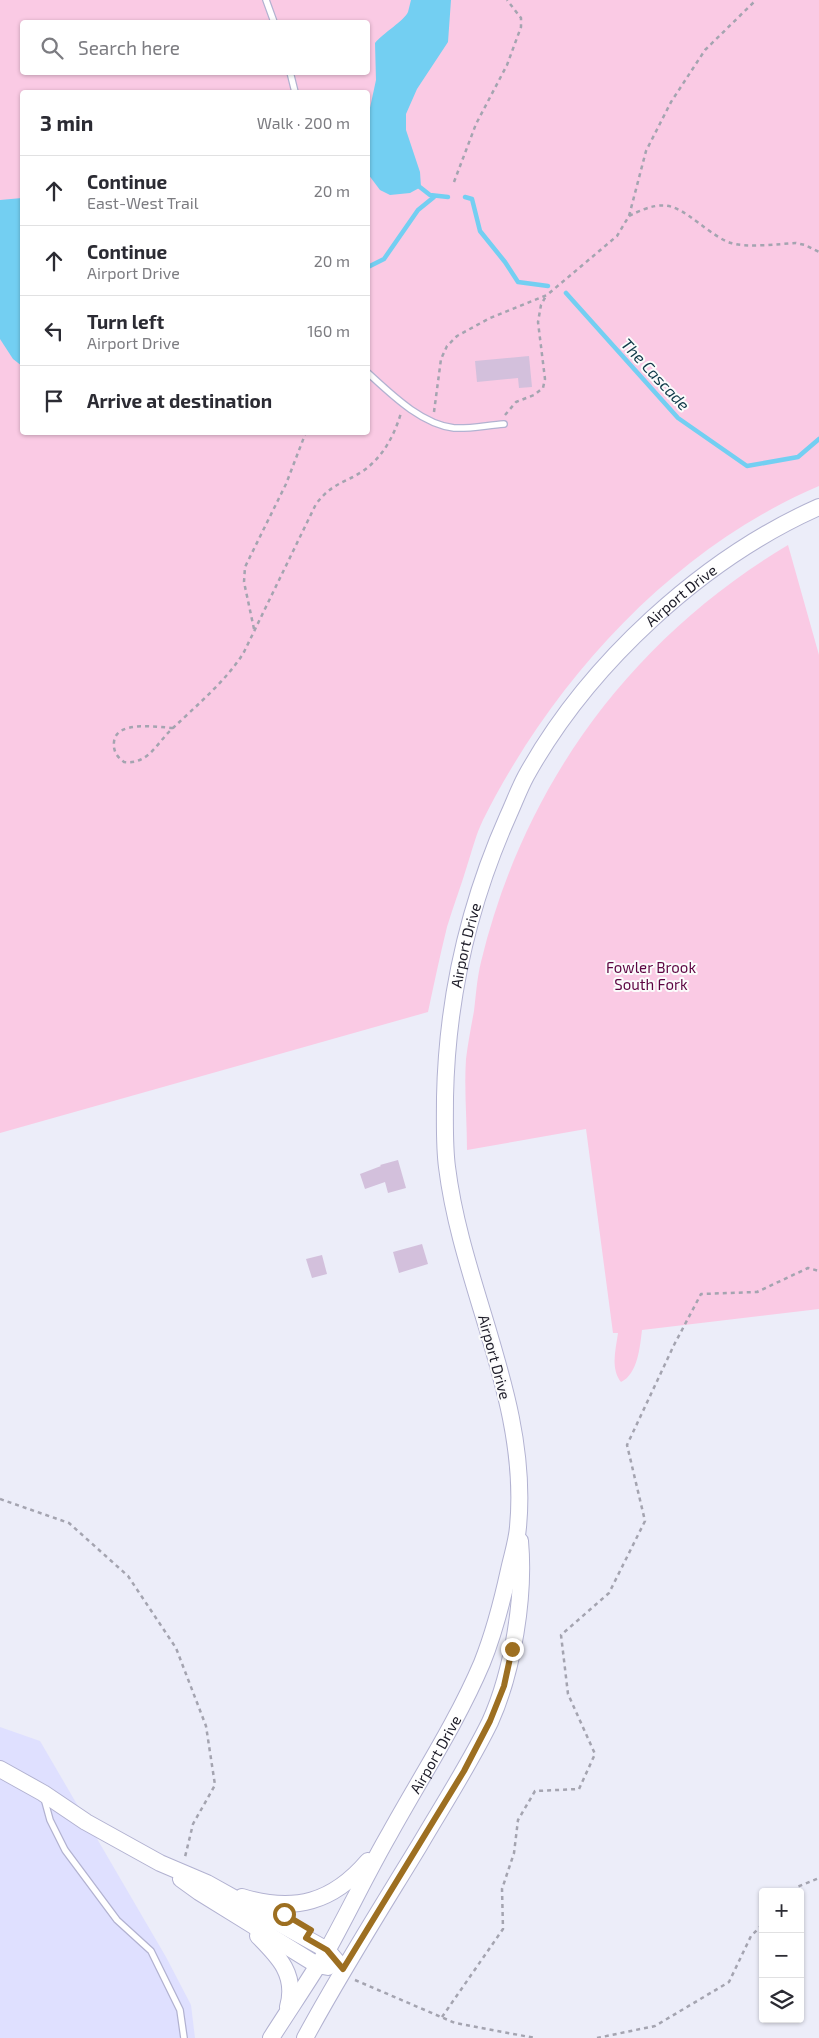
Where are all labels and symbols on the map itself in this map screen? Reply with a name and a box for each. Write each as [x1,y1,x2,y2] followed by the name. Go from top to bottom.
[618,334,694,414] water label: The Cascade
[641,560,720,630] street label: Airport Drive
[447,900,484,989] street label: Airport Drive
[606,958,696,993] park label: Fowler Brook South Fork
[475,1313,515,1401] street label: Airport Drive
[501,1638,524,1661] route end
[406,1712,464,1797] street label: Airport Drive
[273,1903,296,1926] route start

